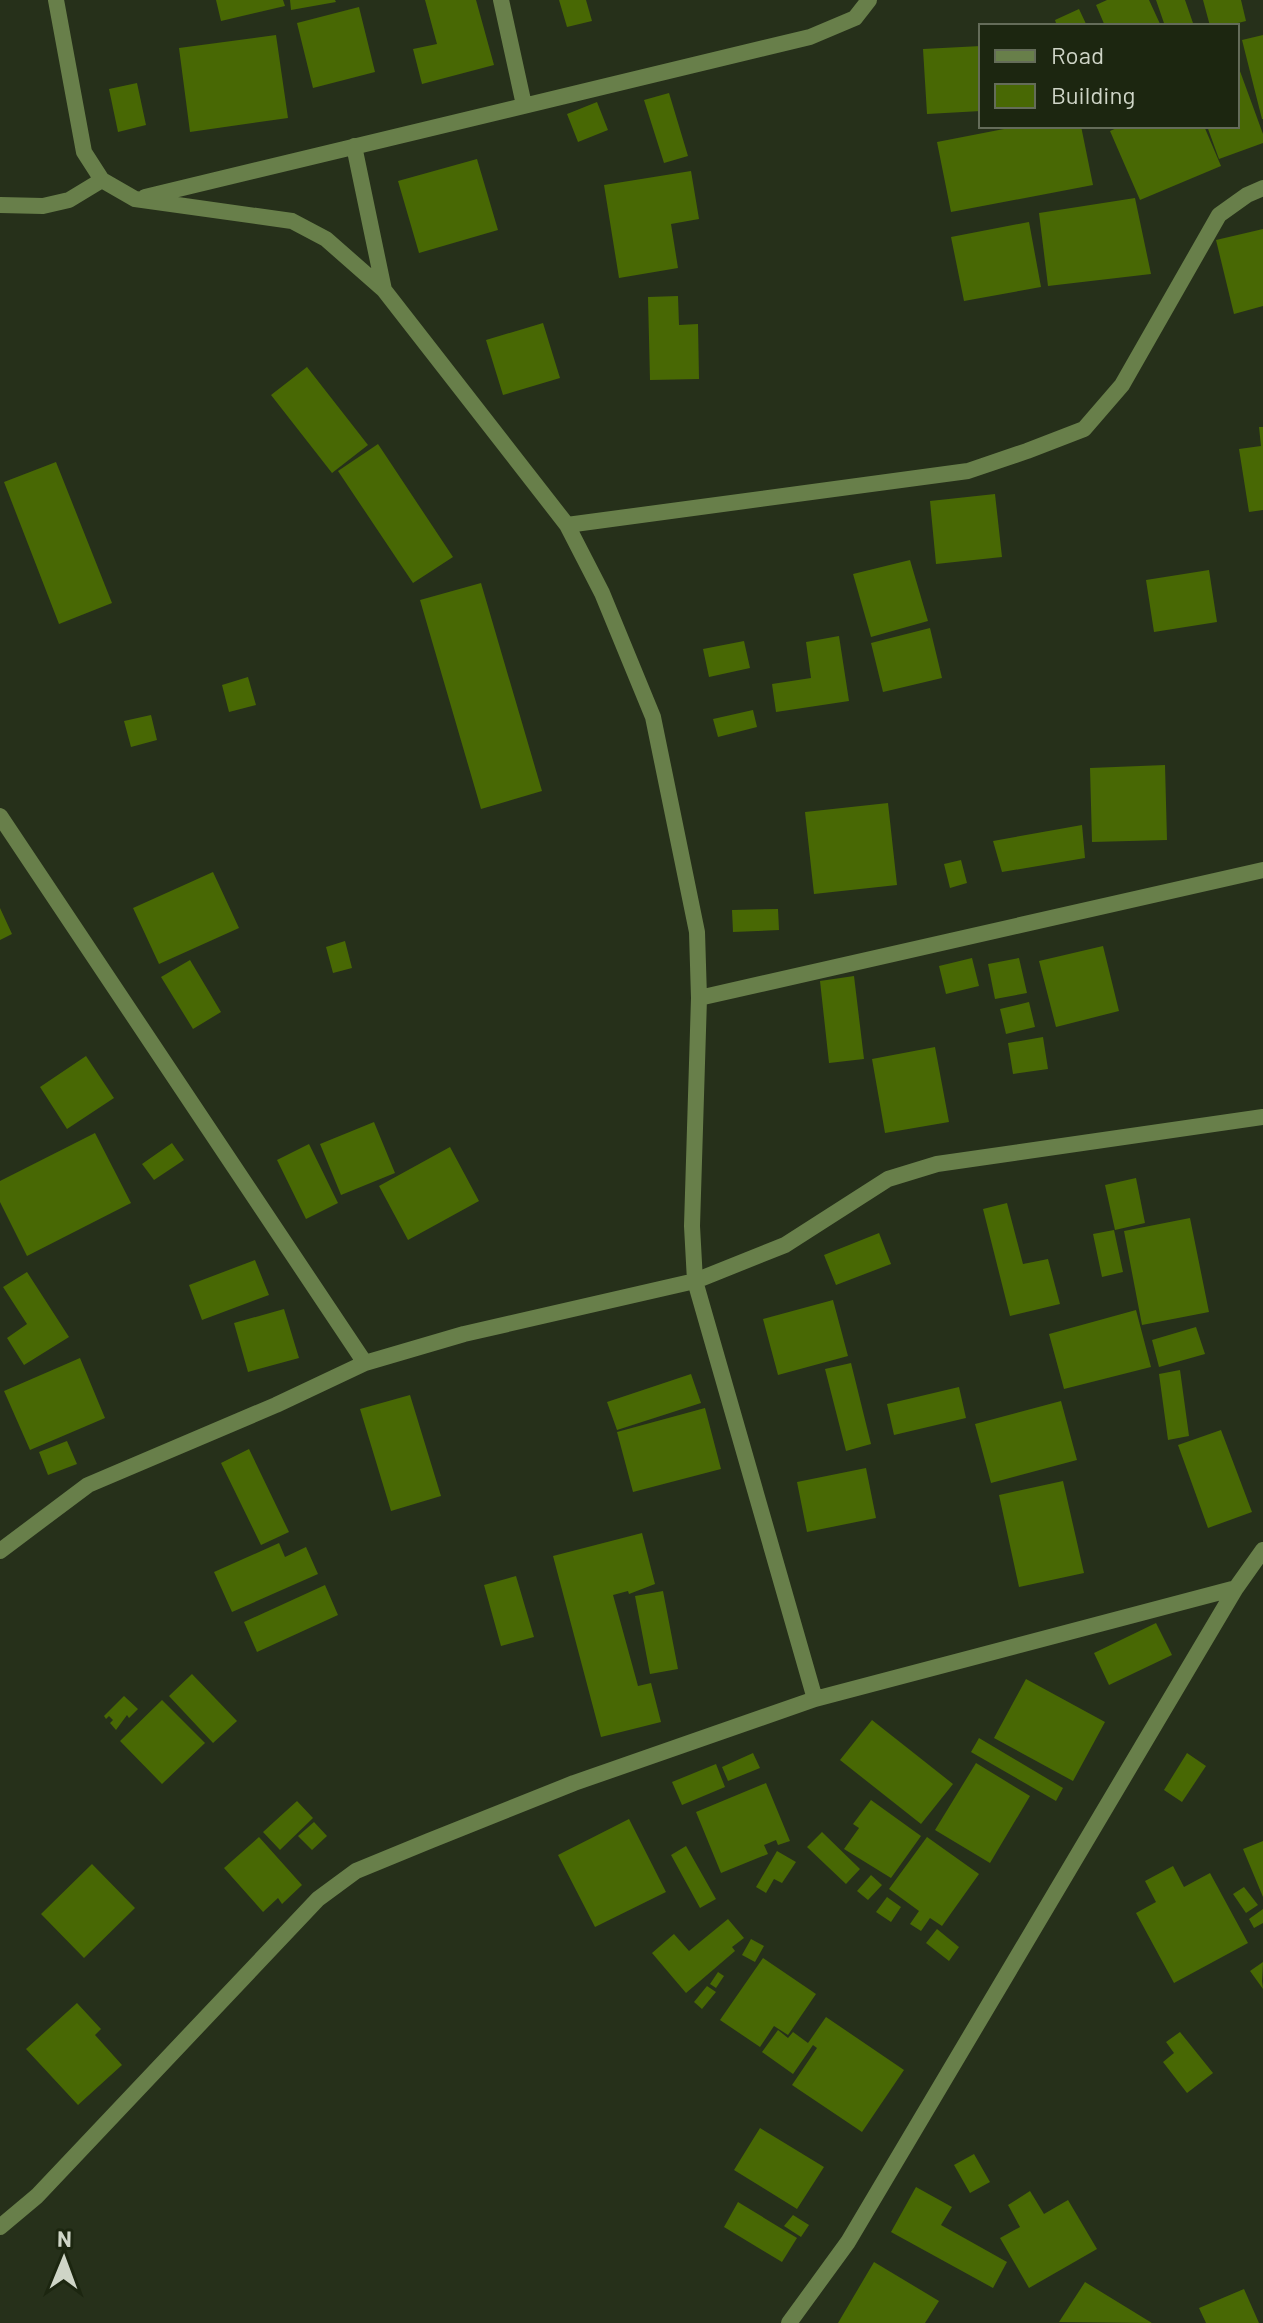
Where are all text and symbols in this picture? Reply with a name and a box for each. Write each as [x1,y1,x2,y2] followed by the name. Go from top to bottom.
[979,24,1239,128] legend
[1051,40,1104,69] text: Road
[1051,80,1135,109] text: Building
[24,2219,104,2299] north arrow
[57,2225,72,2251] text: N

